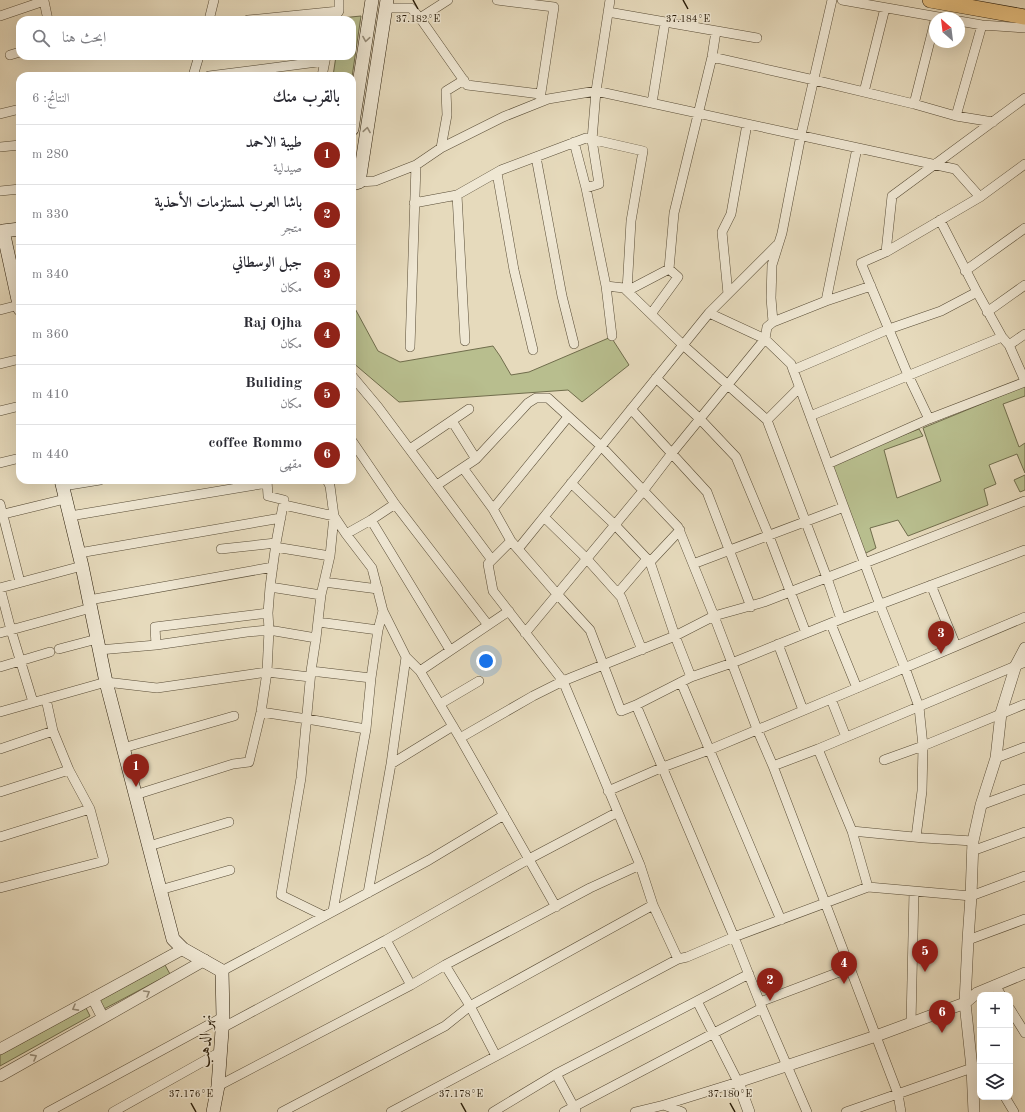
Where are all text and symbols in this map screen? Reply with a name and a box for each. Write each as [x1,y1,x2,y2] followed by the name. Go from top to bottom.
[929,12,965,48] north arrow
[396,14,440,24] text: 37.182°E
[666,14,710,24] text: 37.184°E
[16,16,356,60] search box
[30,27,52,49] icon: search
[62,31,106,46] text: ابحث هنا
[362,35,371,42] one-way arrow
[272,89,340,106] text: بالقرب منك
[32,92,70,105] text: النتائج: 6
[362,126,371,133] one-way arrow
[245,136,302,151] text: طيبة الاحمد
[32,148,69,161] text: 280 m
[323,148,331,161] text: 1
[273,162,302,175] text: صيدلية
[154,196,302,211] text: باشا العرب لمستلزمات الأحذية
[32,208,69,221] text: 330 m
[323,208,331,221] text: 2
[281,222,302,235] text: متجر
[232,256,302,271] text: جبل الوسطاني
[32,268,69,281] text: 340 m
[323,268,331,281] text: 3
[280,282,302,295] text: مكان
[243,316,302,331] text: Raj Ojha
[32,328,69,341] text: 360 m
[323,328,331,341] text: 4
[280,338,302,351] text: مكان
[245,376,302,391] text: Buliding
[32,388,69,401] text: 410 m
[323,388,331,401] text: 5
[280,398,302,411] text: مكان
[208,436,302,451] text: coffee Rommo
[32,448,69,461] text: 440 m
[323,448,331,461] text: 6
[279,458,302,471] text: مقهى
[928,621,954,654] pin: 3
[476,651,496,671] your location
[123,754,149,787] pin: 1
[912,939,938,972] pin: 5
[831,951,857,984] pin: 4
[757,968,783,1001] pin: 2
[143,991,150,998] one-way arrow
[977,992,1013,1100] map controls
[977,992,1013,1028] button: +
[929,1000,955,1033] pin: 6
[72,1003,80,1010] one-way arrow
[197,1014,216,1068] street label: نهر الدهب
[977,1028,1013,1064] button: −
[30,1054,37,1062] one-way arrow
[977,1064,1013,1100] button: layers
[169,1089,213,1099] text: 37.176°E
[439,1089,483,1099] text: 37.178°E
[708,1089,752,1099] text: 37.180°E

